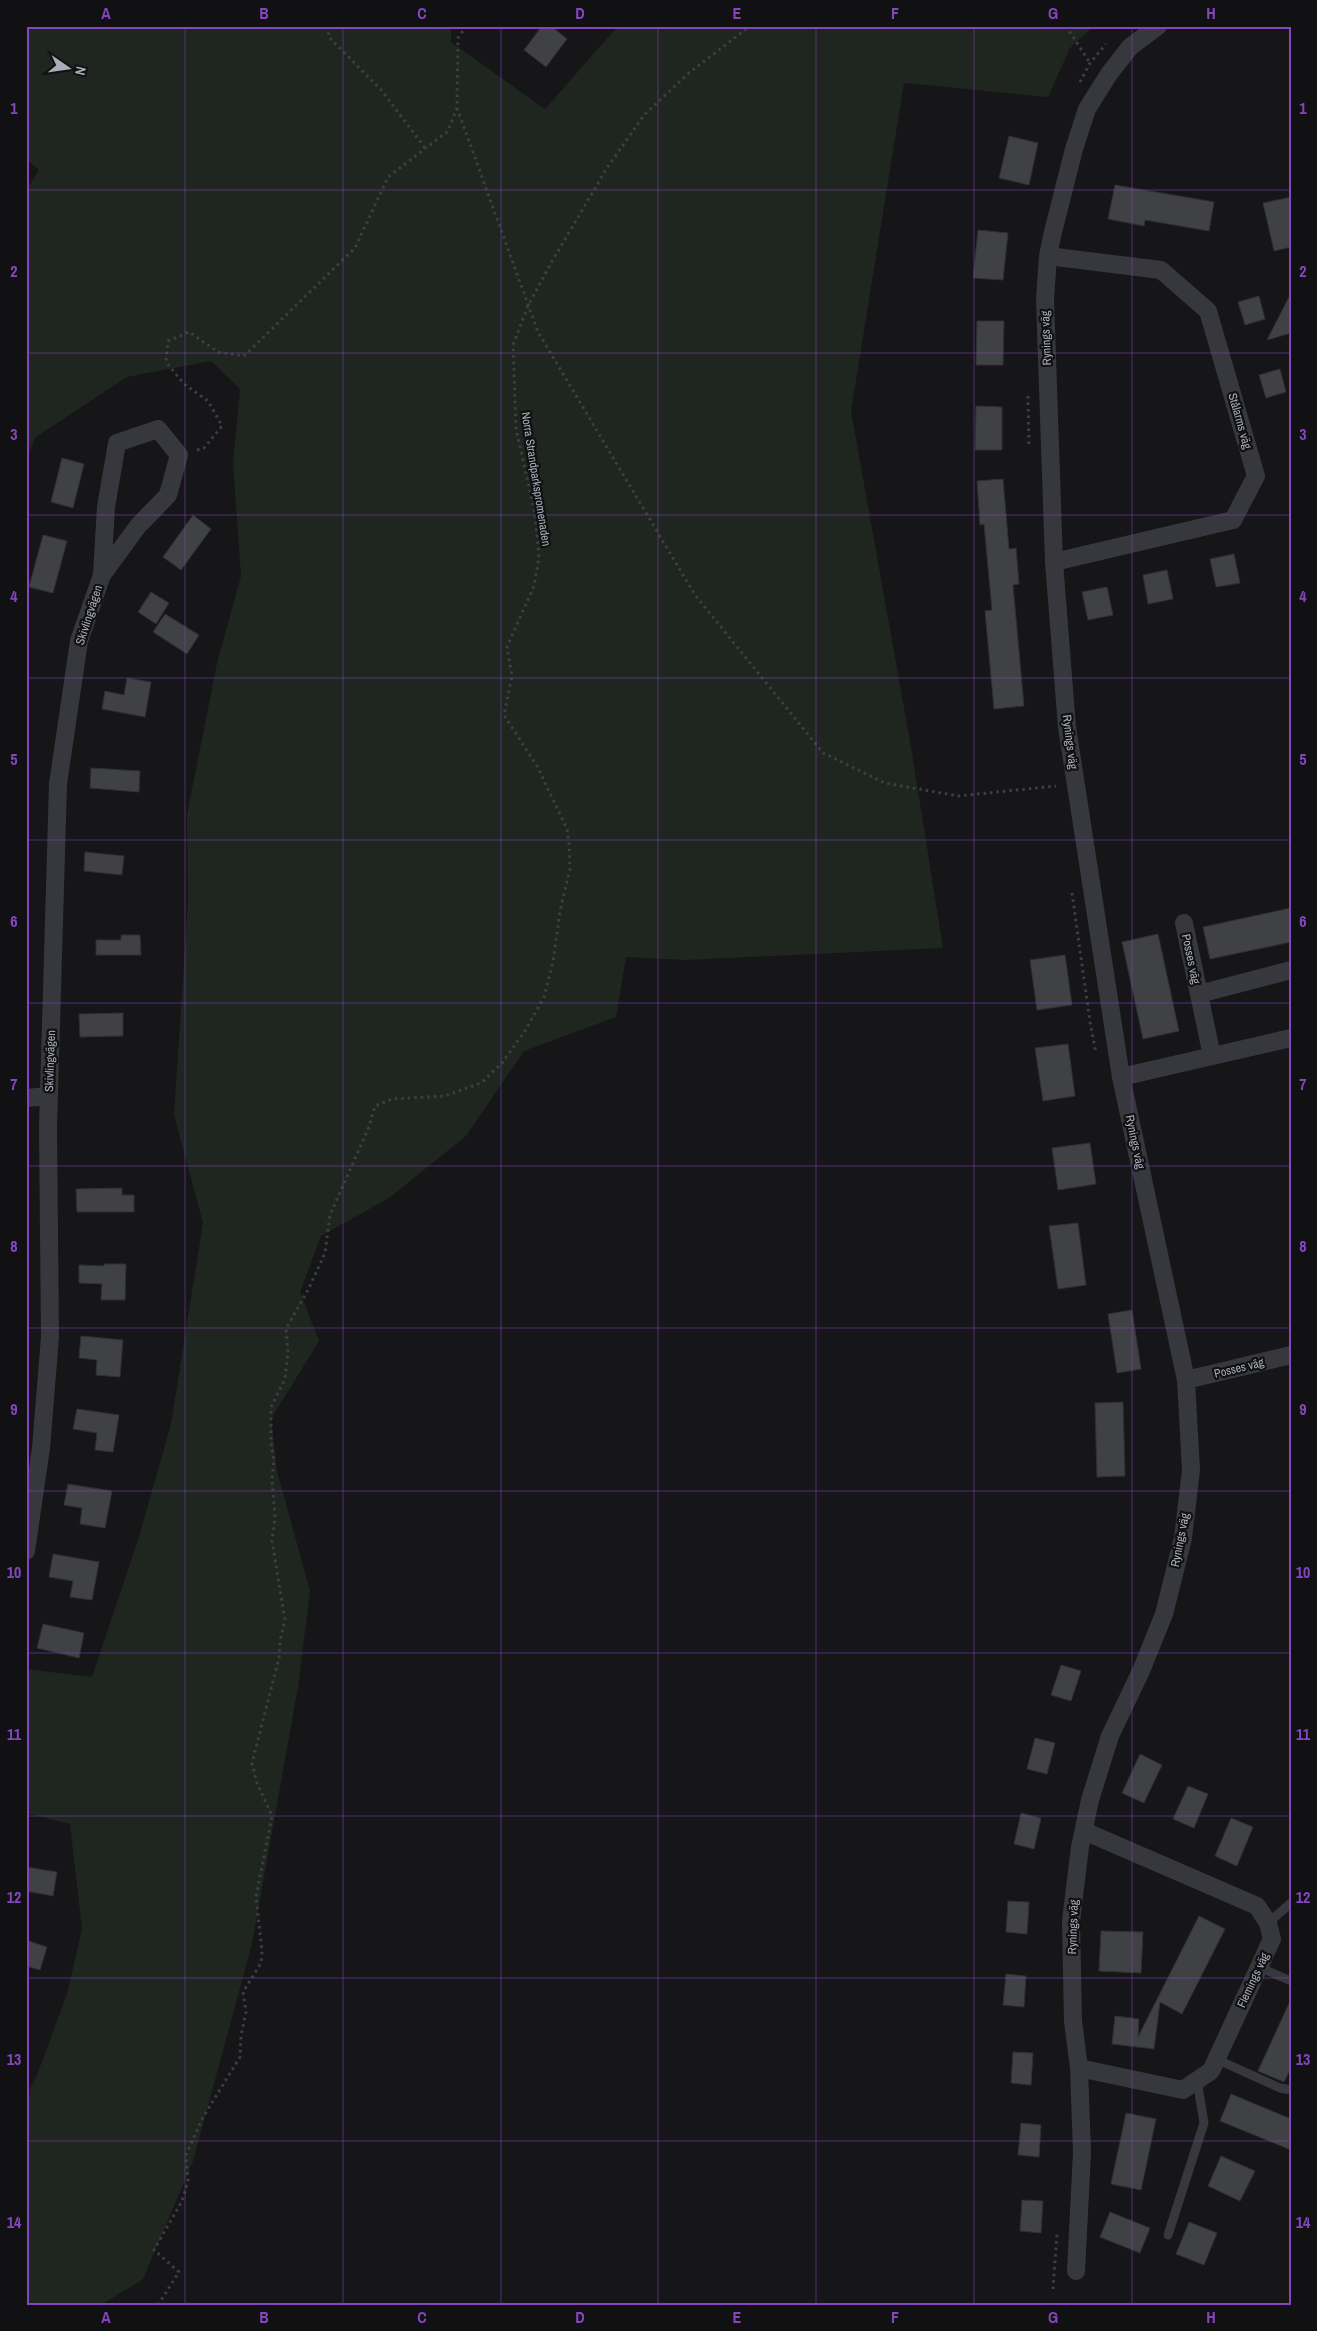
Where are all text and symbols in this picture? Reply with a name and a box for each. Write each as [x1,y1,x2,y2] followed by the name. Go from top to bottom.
[101,2,111,24] text: A
[259,2,269,24] text: B
[417,2,427,24] text: C
[575,2,585,24] text: D
[733,2,742,24] text: E
[891,2,899,24] text: F
[1048,2,1058,24] text: G
[1206,2,1216,24] text: H
[42,42,92,92] north arrow
[71,65,90,77] text: N
[10,97,18,119] text: 1
[1299,97,1307,119] text: 1
[10,260,18,282] text: 2
[1299,260,1307,282] text: 2
[1037,310,1055,366] street label: Rynings väg
[1224,391,1256,451] street label: Stålarms väg
[517,411,555,547] street label: Norra Strandparkspromenaden
[10,423,18,445] text: 3
[1299,423,1307,445] text: 3
[72,583,106,647] street label: Skivlingvägen
[10,585,18,607] text: 4
[1299,585,1307,607] text: 4
[1059,714,1081,771] street label: Rynings väg
[10,748,18,770] text: 5
[1299,748,1307,770] text: 5
[10,910,18,932] text: 6
[1299,910,1307,932] text: 6
[1178,932,1204,986] street label: Posses väg
[41,1030,59,1092] street label: Skivlingvägen
[10,1073,18,1095] text: 7
[1299,1073,1307,1095] text: 7
[1121,1114,1149,1171] street label: Rynings väg
[10,1235,18,1257] text: 8
[1299,1235,1307,1257] text: 8
[1212,1354,1266,1382] street label: Posses väg
[10,1398,18,1420] text: 9
[1299,1398,1307,1420] text: 9
[1167,1511,1193,1568] street label: Rynings väg
[7,1561,21,1583] text: 10
[1296,1561,1310,1583] text: 10
[7,1723,22,1745] text: 11
[1296,1723,1311,1745] text: 11
[7,1886,21,1908] text: 12
[1296,1886,1310,1908] text: 12
[1064,1899,1082,1955] street label: Rynings väg
[1233,1949,1273,2010] street label: Flemings väg
[7,2048,21,2070] text: 13
[1296,2048,1310,2070] text: 13
[7,2211,22,2233] text: 14
[1296,2211,1311,2233] text: 14
[101,2306,111,2328] text: A
[259,2306,269,2328] text: B
[417,2306,427,2328] text: C
[575,2306,585,2328] text: D
[733,2306,742,2328] text: E
[891,2306,899,2328] text: F
[1048,2306,1058,2328] text: G
[1206,2306,1216,2328] text: H

